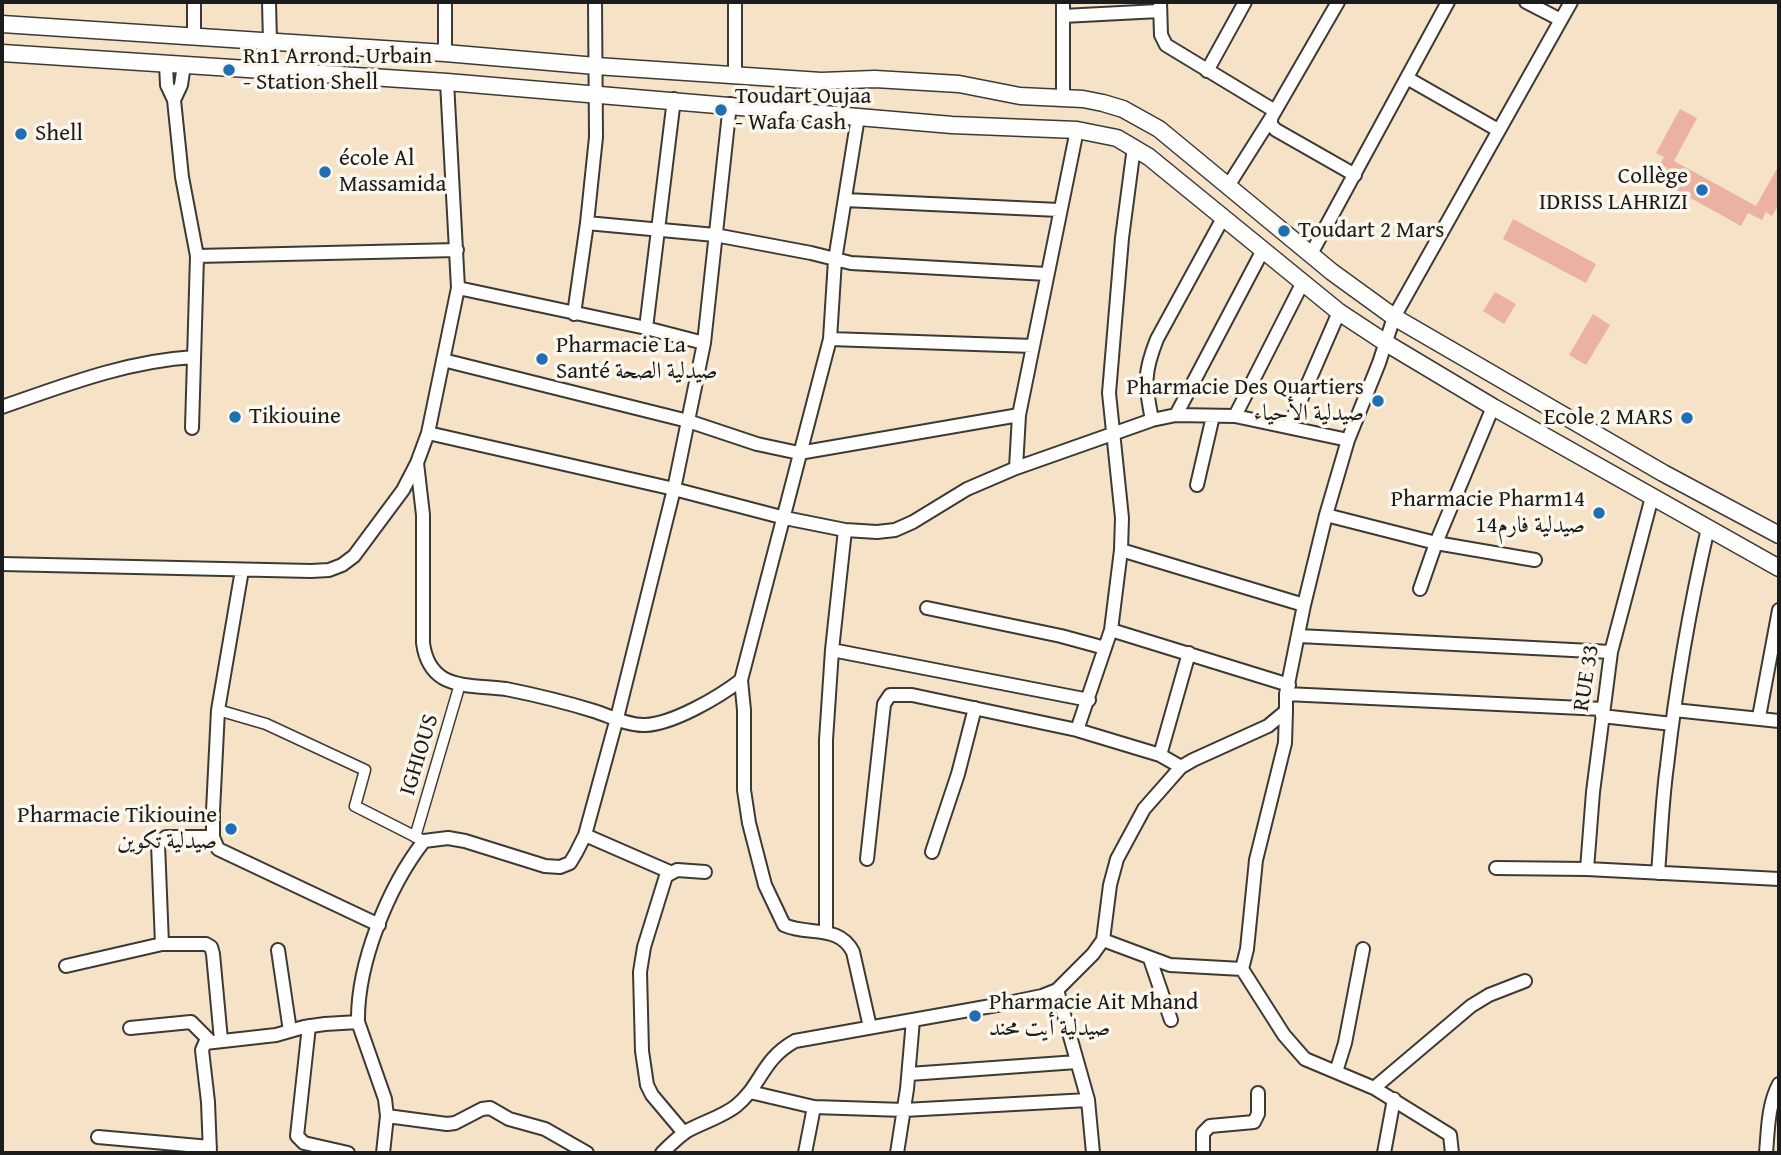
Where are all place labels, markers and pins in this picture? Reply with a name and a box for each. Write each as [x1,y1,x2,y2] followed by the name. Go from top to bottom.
[243,43,432,97] place label: Rn1 Arrond. Urbain - Station Shell
[221,62,237,78] marker: Rn1 Arrond. Urbain - Station Shell
[735,83,871,137] place label: Toudart Oujaa - Wafa Cash
[713,102,729,118] marker: Toudart Oujaa - Wafa Cash
[35,120,83,148] place label: Shell
[13,126,29,142] marker: Shell
[339,145,446,199] place label: école Al Massamida
[1539,163,1688,217] place label: Collège IDRISS LAHRIZI
[317,164,333,180] marker: école Al Massamida
[1694,182,1710,198] marker: Collège IDRISS LAHRIZI
[1298,217,1444,245] place label: Toudart 2 Mars
[1276,223,1292,239] marker: Toudart 2 Mars
[556,332,718,386] place label: Pharmacie La Santé صيدلية الصحة
[534,351,550,367] marker: Pharmacie La Santé صيدلية الصحة
[1126,374,1364,428] place label: Pharmacie Des Quartiers صيدلية الأحياء
[1370,393,1386,409] marker: Pharmacie Des Quartiers صيدلية الأحياء
[249,403,341,431] place label: Tikiouine
[1544,404,1673,432] place label: Ecole 2 MARS
[227,409,243,425] marker: Tikiouine
[1679,410,1695,426] marker: Ecole 2 MARS
[1391,486,1585,540] place label: Pharmacie Pharm14 صيدلية فارم14
[1591,505,1607,521] marker: Pharmacie Pharm14 صيدلية فارم14
[17,802,217,856] place label: Pharmacie Tikiouine صيدلية تكوين
[223,821,239,837] marker: Pharmacie Tikiouine صيدلية تكوين
[989,989,1198,1043] place label: Pharmacie Ait Mhand صيدلية أيت محند
[967,1008,983,1024] marker: Pharmacie Ait Mhand صيدلية أيت محند

